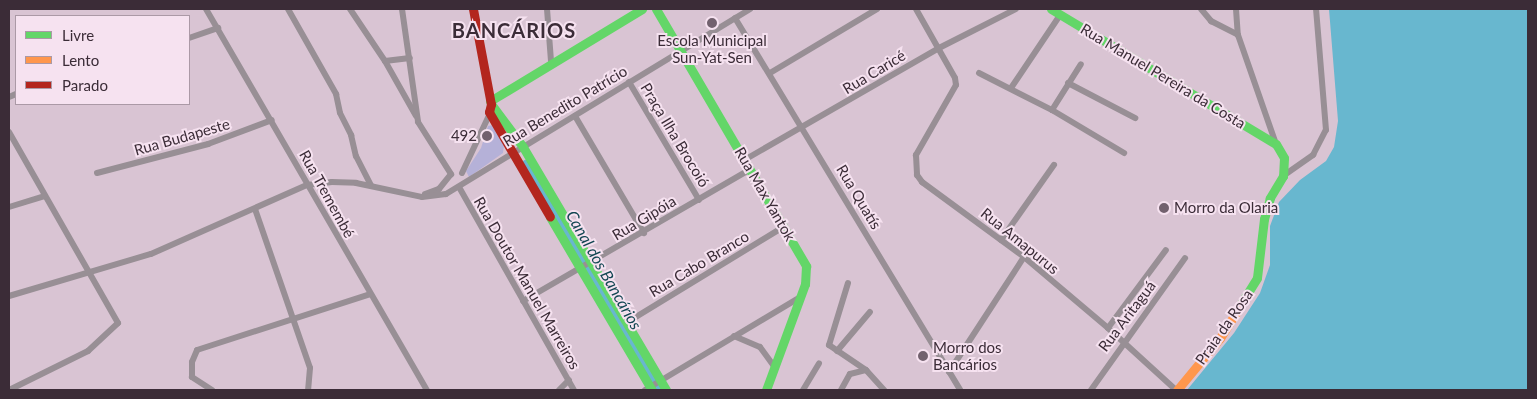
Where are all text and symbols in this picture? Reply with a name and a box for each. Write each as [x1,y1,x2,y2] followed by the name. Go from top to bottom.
[15,15,190,105] legend
[706,17,718,29] marker: Escola Municipal Sun-Yat-Sen
[451,18,577,42] district label: BANCÁRIOS
[1077,20,1249,132] street label: Rua Manuel Pereira da Costa
[62,26,94,44] text: Livre
[657,31,767,66] place label: Escola Municipal Sun-Yat-Sen
[839,46,909,98] street label: Rua Caricé
[62,51,99,69] text: Lento
[499,62,631,150] street label: Rua Benedito Patrício
[62,76,108,94] text: Parado
[637,80,713,190] street label: Praça Ilha Brocoió
[132,115,232,159] street label: Rua Budapeste
[451,127,477,145] place label: 492
[481,130,493,142] marker: 492
[731,144,799,244] street label: Rua Max Yantok
[295,147,359,241] street label: Rua Tremembé
[833,161,885,233] street label: Rua Quatís
[609,192,679,244] street label: Rua Gipóia
[470,193,584,373] street label: Rua Doutor Manuel Marreiros
[1174,199,1278,217] place label: Morro da Olaria
[1158,202,1170,214] marker: Morro da Olaria
[977,204,1063,278] street label: Rua Amapurus
[562,207,646,333] water label: Canal dos Bancários
[646,227,752,301] street label: Rua Cabo Branco
[1094,277,1160,355] street label: Rua Aritaguá
[1192,286,1256,368] street label: Praia da Rosa
[933,338,1002,373] place label: Morro dos Bancários
[917,350,929,362] marker: Morro dos Bancários

